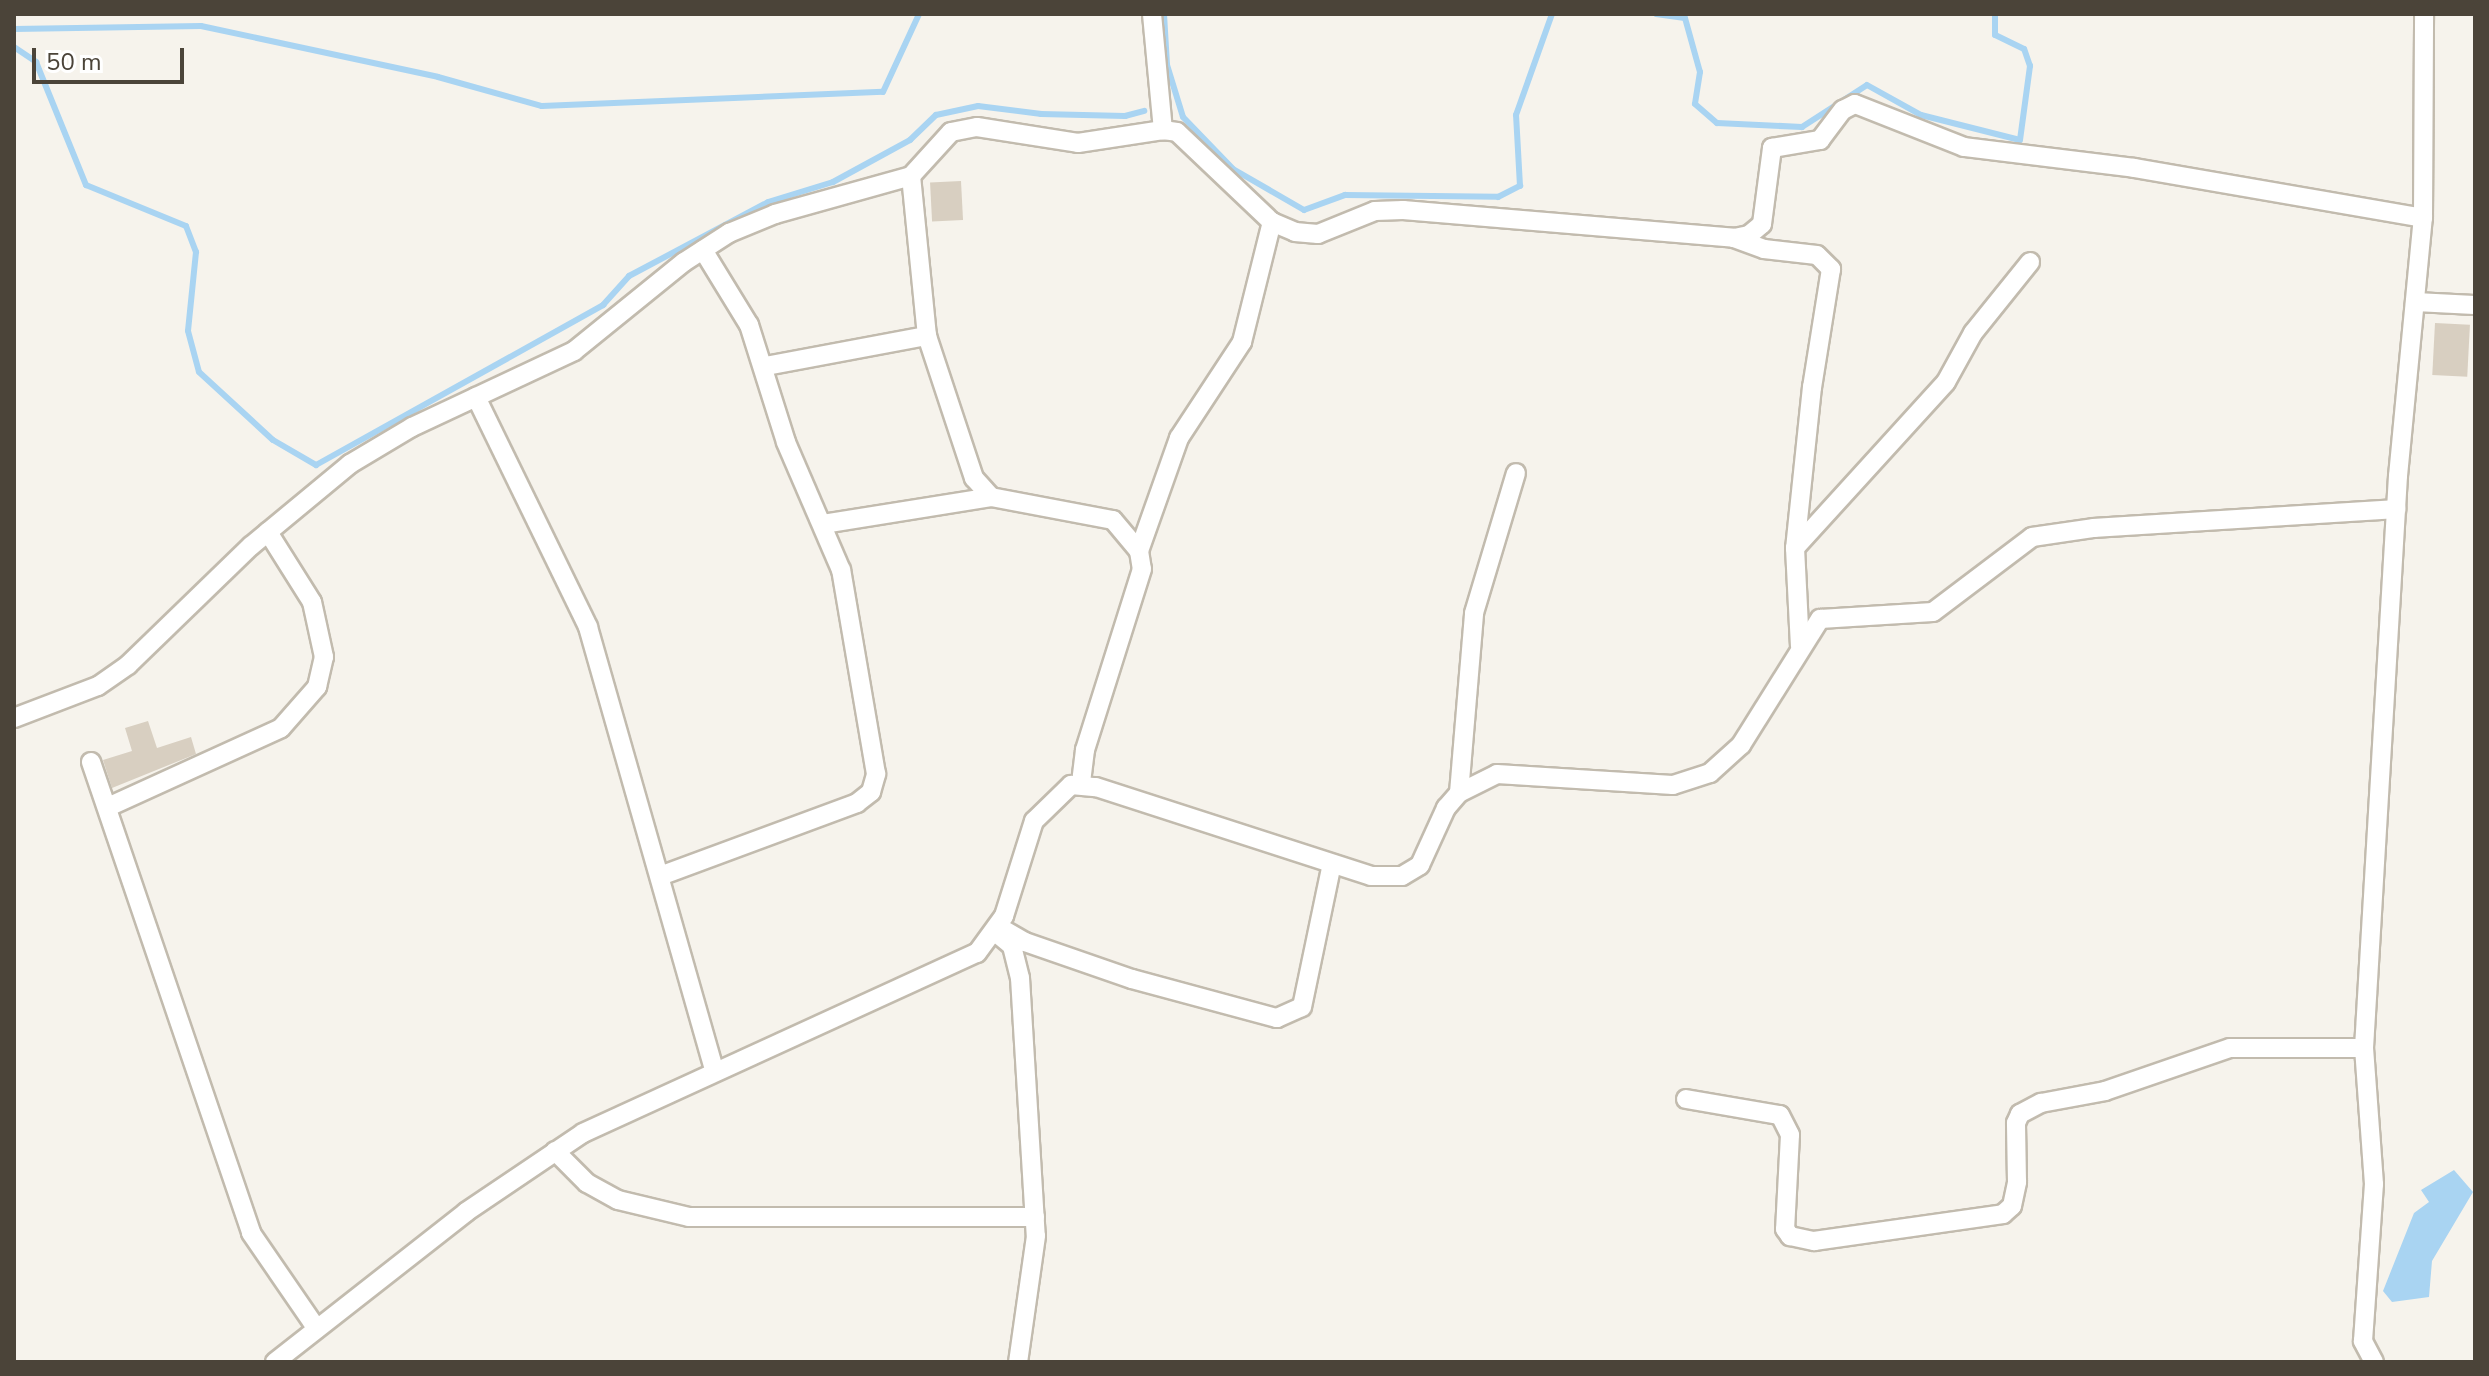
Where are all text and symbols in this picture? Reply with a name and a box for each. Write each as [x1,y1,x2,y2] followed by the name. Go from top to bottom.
[36,32,188,82] scale bar
[46,46,102,78] text: 50 m

